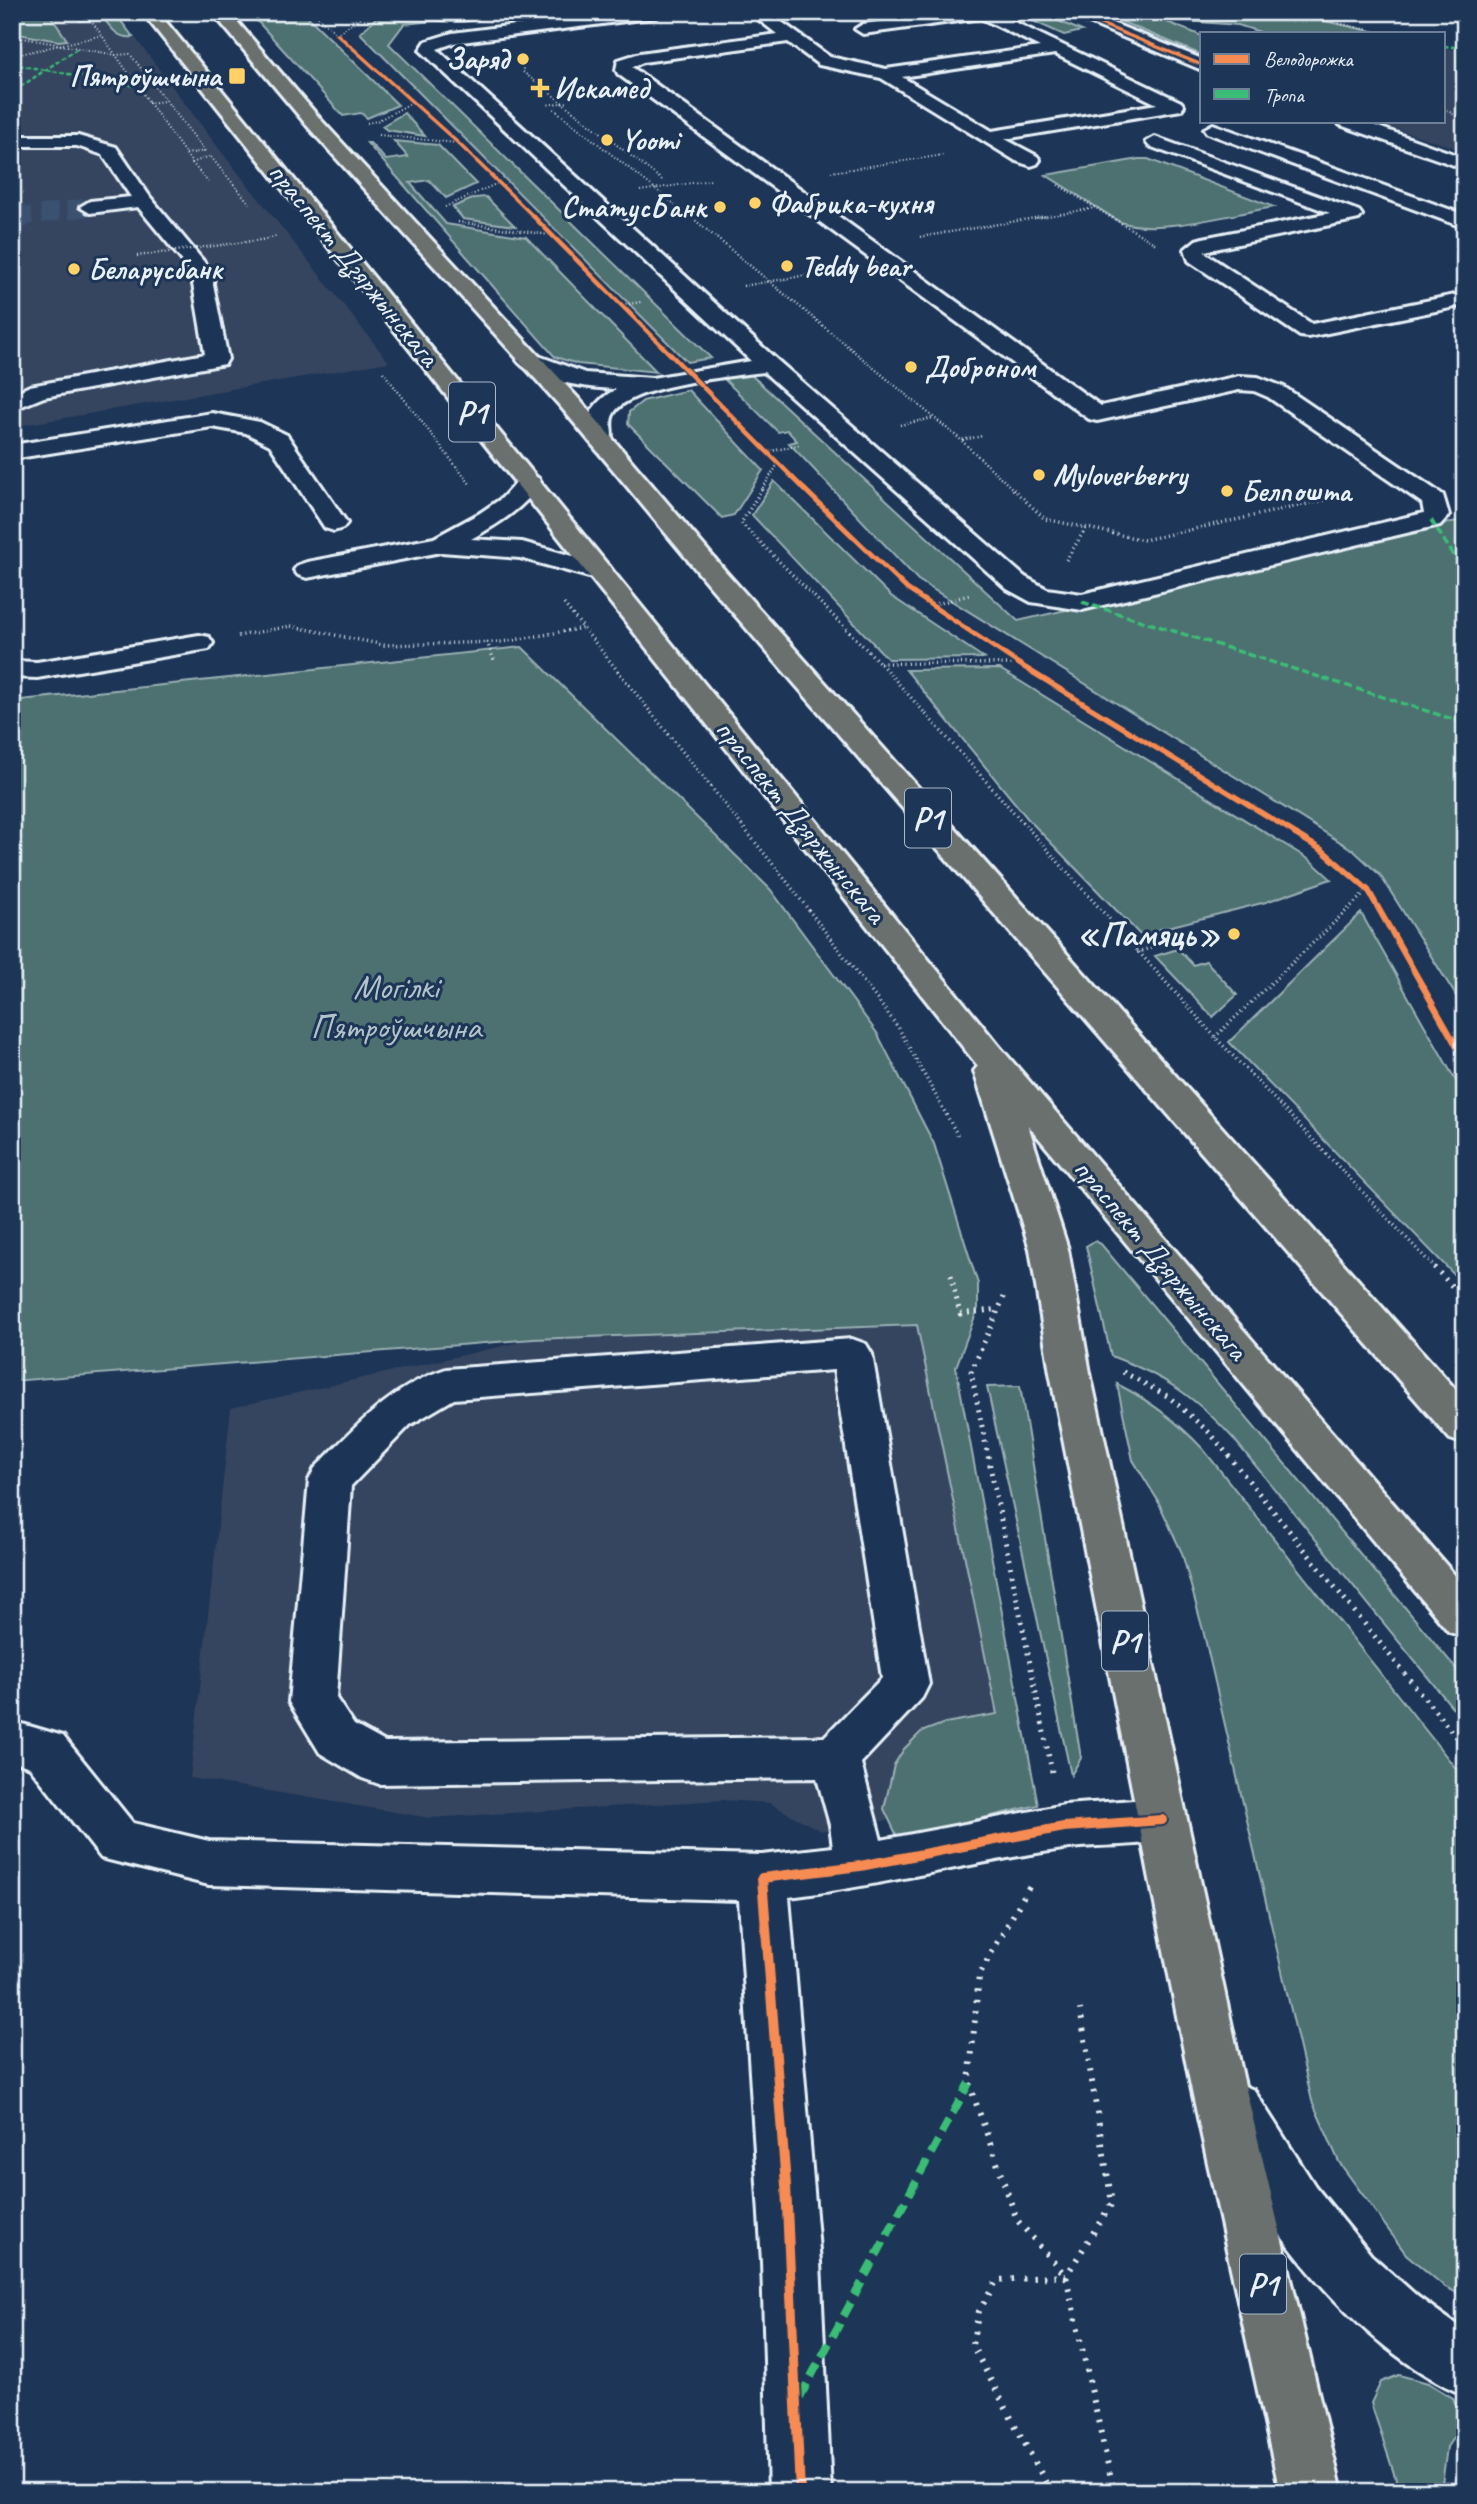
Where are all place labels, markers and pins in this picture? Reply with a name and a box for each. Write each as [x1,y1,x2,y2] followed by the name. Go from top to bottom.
[446,40,512,78] place label: Заряд
[515,51,531,67] marker: Заряд
[70,57,224,95] place label: Пятроўшчына
[227,66,247,86] marker: Пятроўшчына
[554,69,652,107] place label: Искамед
[532,80,548,96] marker: Искамед
[621,121,683,159] place label: Yoomi
[599,132,615,148] marker: Yoomi
[769,184,935,222] place label: Фабрика-кухня
[561,188,708,227] place label: СтатусБанк
[747,195,763,211] marker: Фабрика-кухня
[712,199,728,215] marker: СтатусБанк
[801,247,914,285] place label: Teddy bear
[88,250,224,288] place label: Беларусбанк
[779,258,795,274] marker: Teddy bear
[66,261,82,277] marker: Беларусбанк
[925,348,1037,386] place label: Доброном
[903,359,919,375] marker: Доброном
[1053,456,1190,495] place label: Myloverberry
[1031,467,1047,483] marker: Myloverberry
[1241,472,1354,510] place label: Белпошта
[1219,483,1235,499] marker: Белпошта
[1077,912,1220,957] place label: «Памяць»
[1226,926,1242,942] marker: «Памяць»

